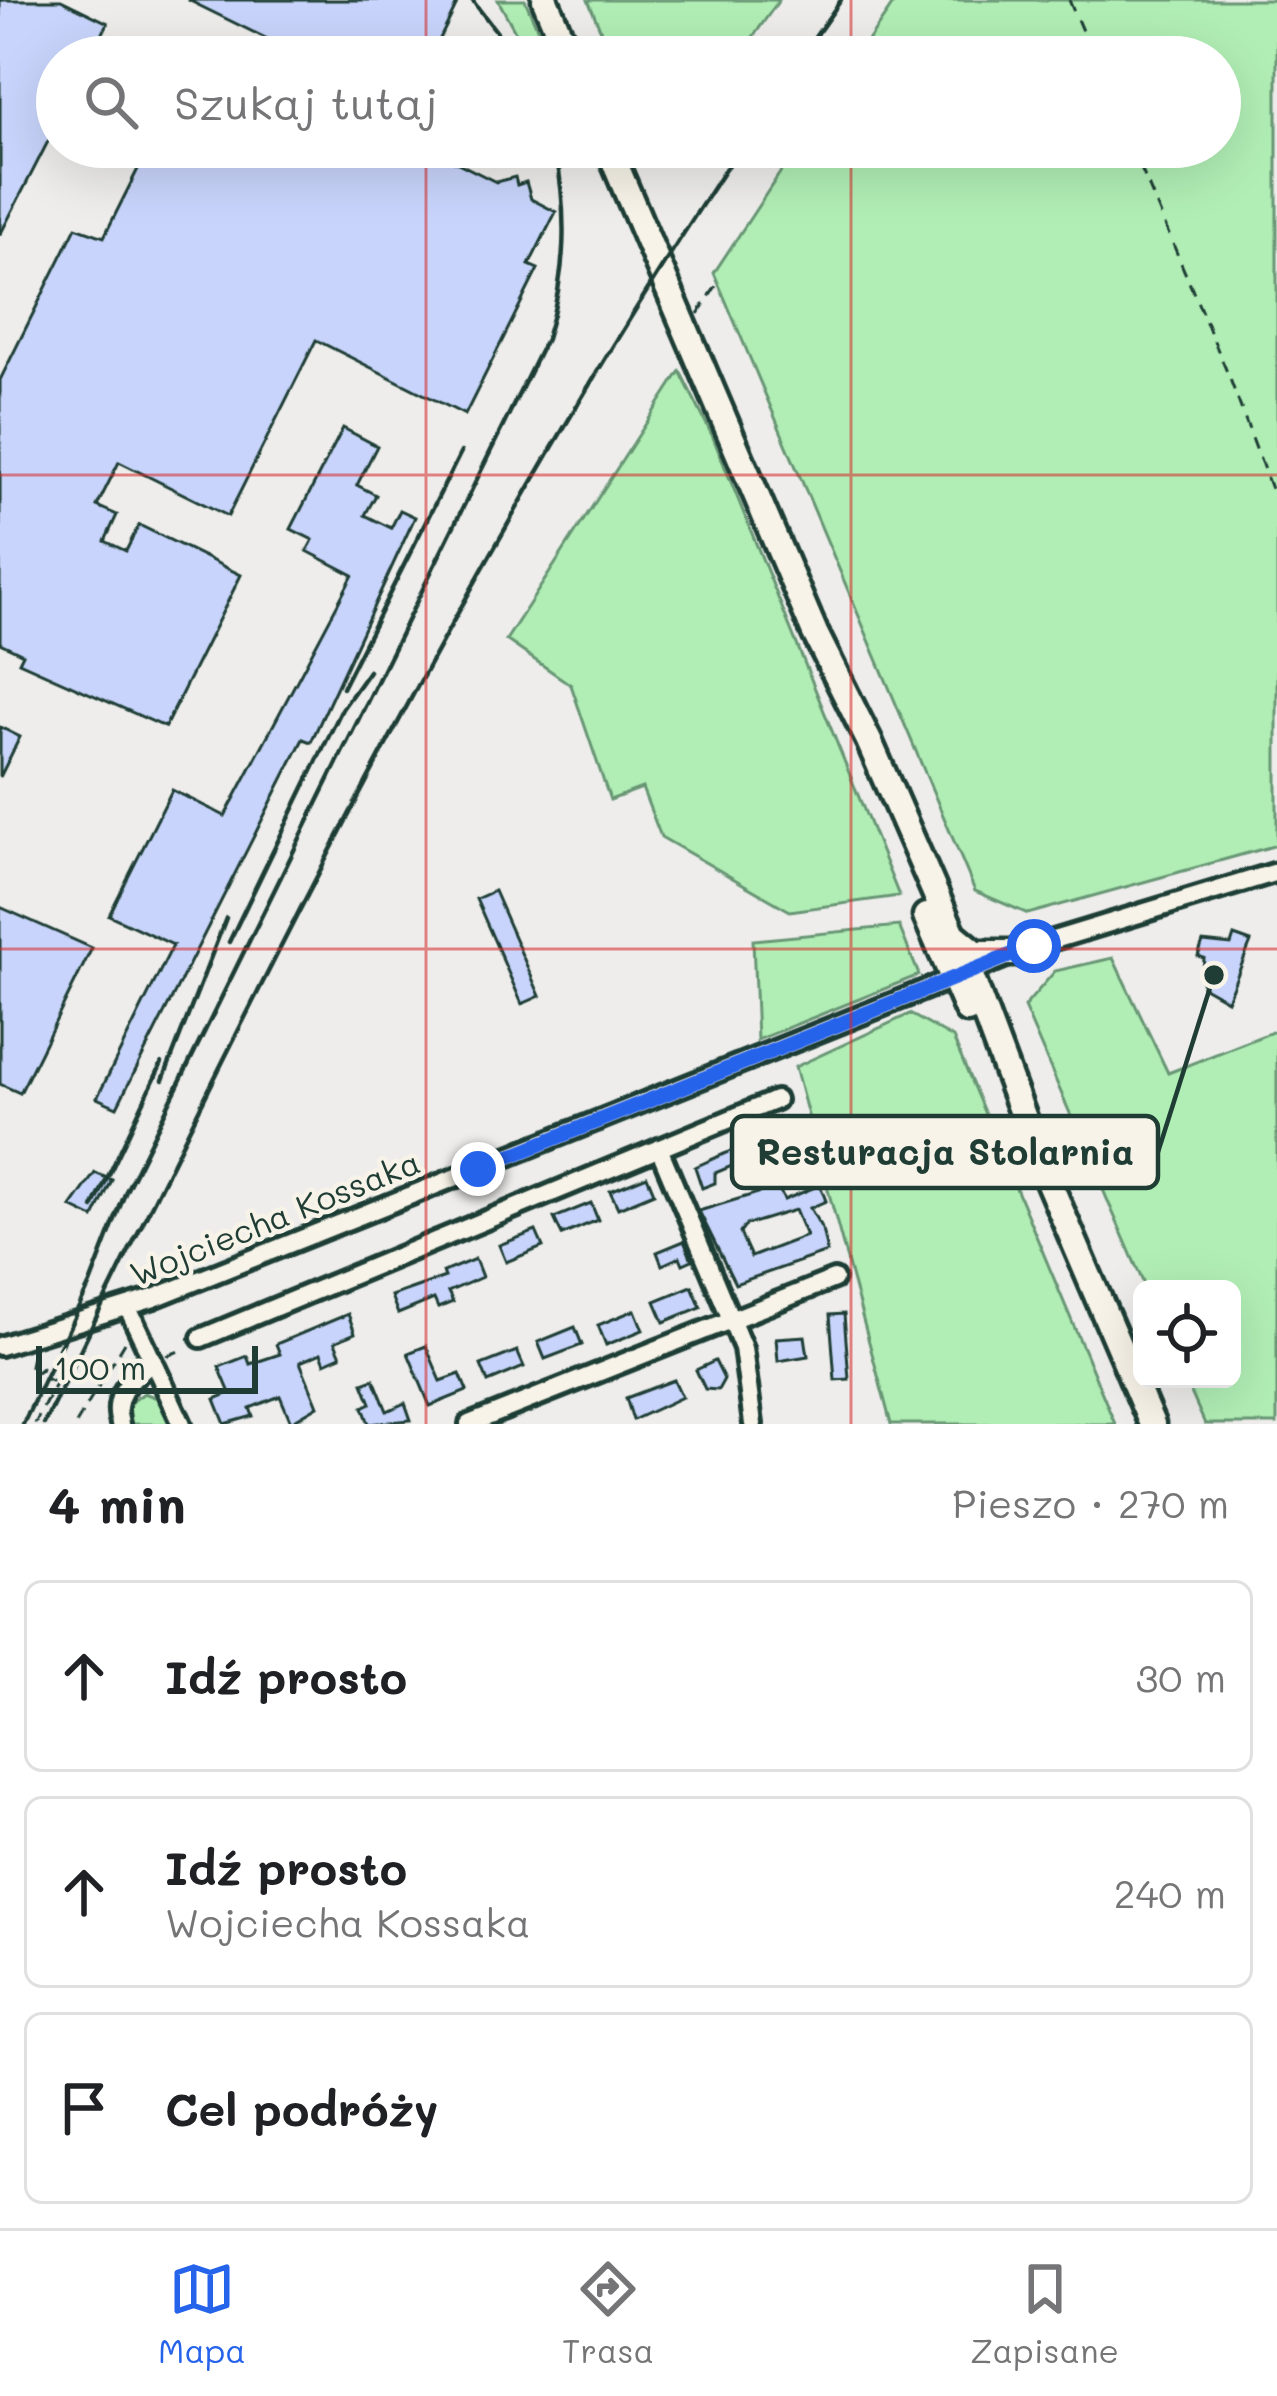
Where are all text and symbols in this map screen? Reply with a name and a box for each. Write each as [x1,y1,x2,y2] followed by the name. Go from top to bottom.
[36,36,1241,168] search box
[78,69,144,135] icon: search
[174,73,438,131] text: Szukaj tutaj
[1007,919,1061,973] route start
[732,1116,1158,1188] callout: Resturacja Stolarnia
[756,1127,1134,1174] text: Resturacja Stolarnia
[123,1139,426,1294] street label: Wojciecha Kossaka
[451,1142,505,1196] route end
[1133,1280,1241,1388] map controls
[1133,1280,1241,1388] button: locate
[36,1340,258,1393] scale bar
[54,1345,146,1388] text: 100 m
[48,1469,186,1536] text: 4 min
[952,1477,1229,1528] text: Pieszo · 270 m
[51,1643,117,1709] icon: ahead
[165,1647,407,1705] text: Idź prosto
[1136,1651,1226,1702] text: 30 m
[165,1838,407,1896] text: Idź prosto
[51,1859,117,1925] icon: ahead
[1114,1867,1226,1918] text: 240 m
[165,1896,530,1947] text: Wojciecha Kossaka
[51,2075,117,2141] icon: arrive
[165,2079,438,2137] text: Cel podróży
[158,2256,246,2371] tab: Mapa
[562,2256,654,2371] tab: Trasa
[970,2256,1119,2371] tab: Zapisane

